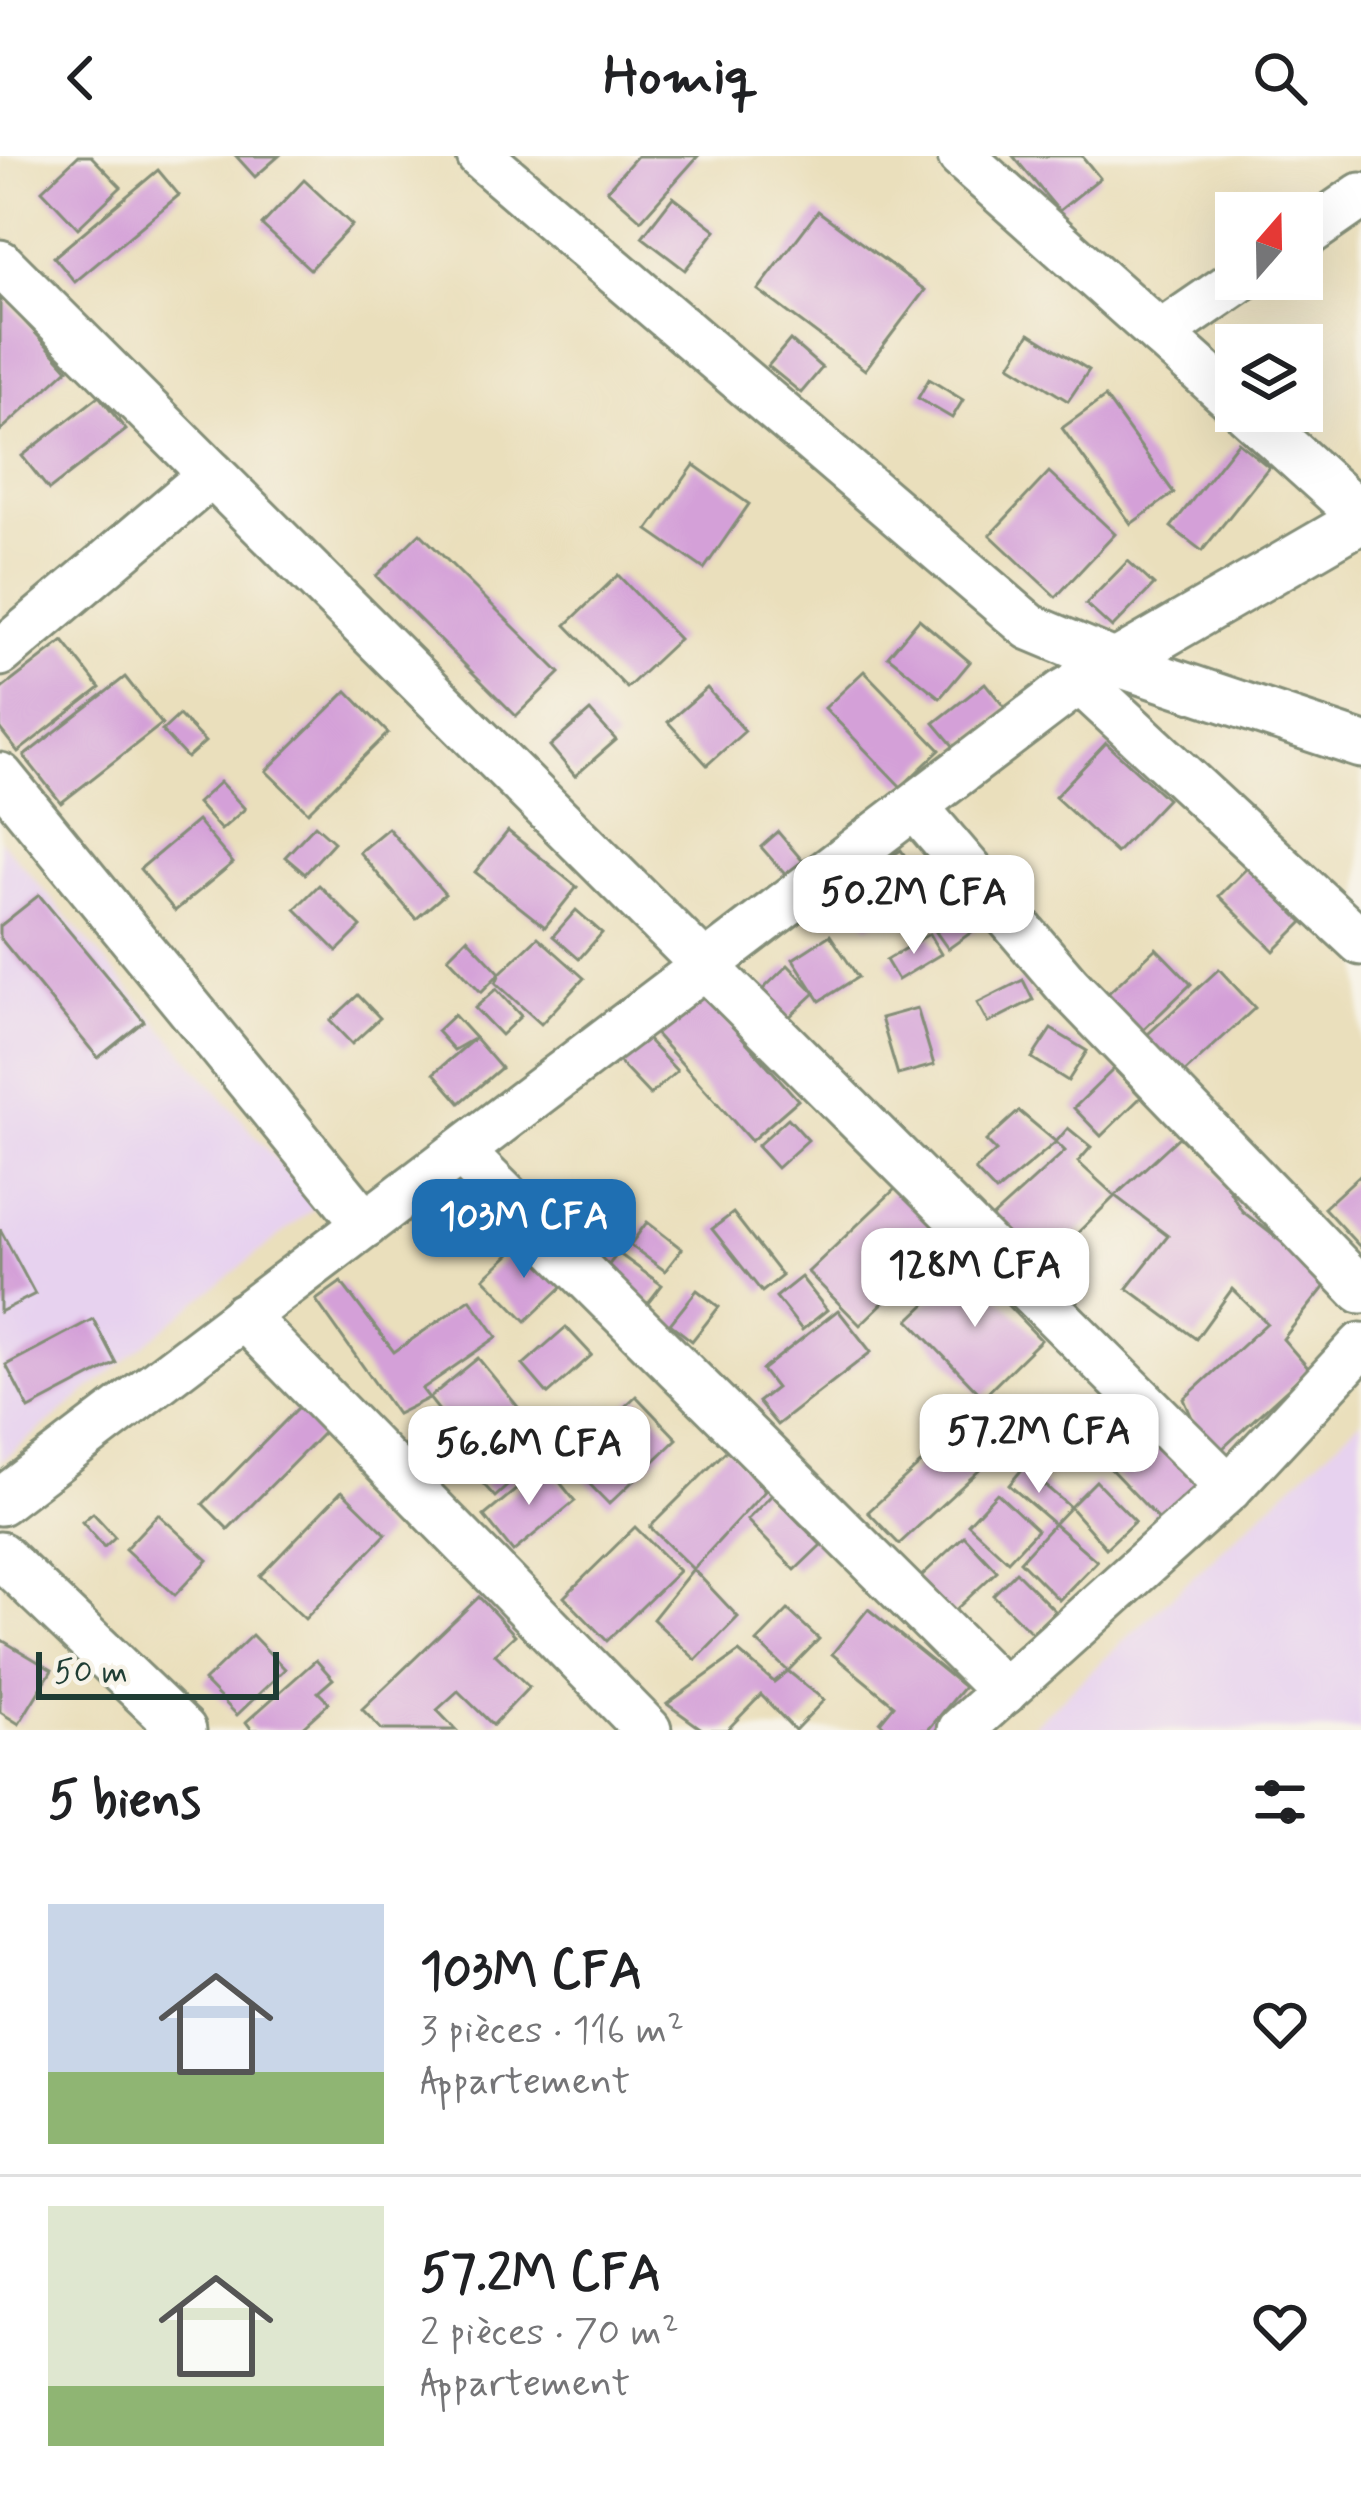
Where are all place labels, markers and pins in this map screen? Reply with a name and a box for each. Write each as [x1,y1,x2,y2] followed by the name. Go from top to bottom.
[777,855,1051,957] pin: 50.2M CFA
[400,1179,648,1281] pin: 103M CFA
[851,1228,1099,1330] pin: 128M CFA
[902,1394,1176,1496] pin: 57.2M CFA
[392,1406,666,1508] pin: 56.6M CFA

